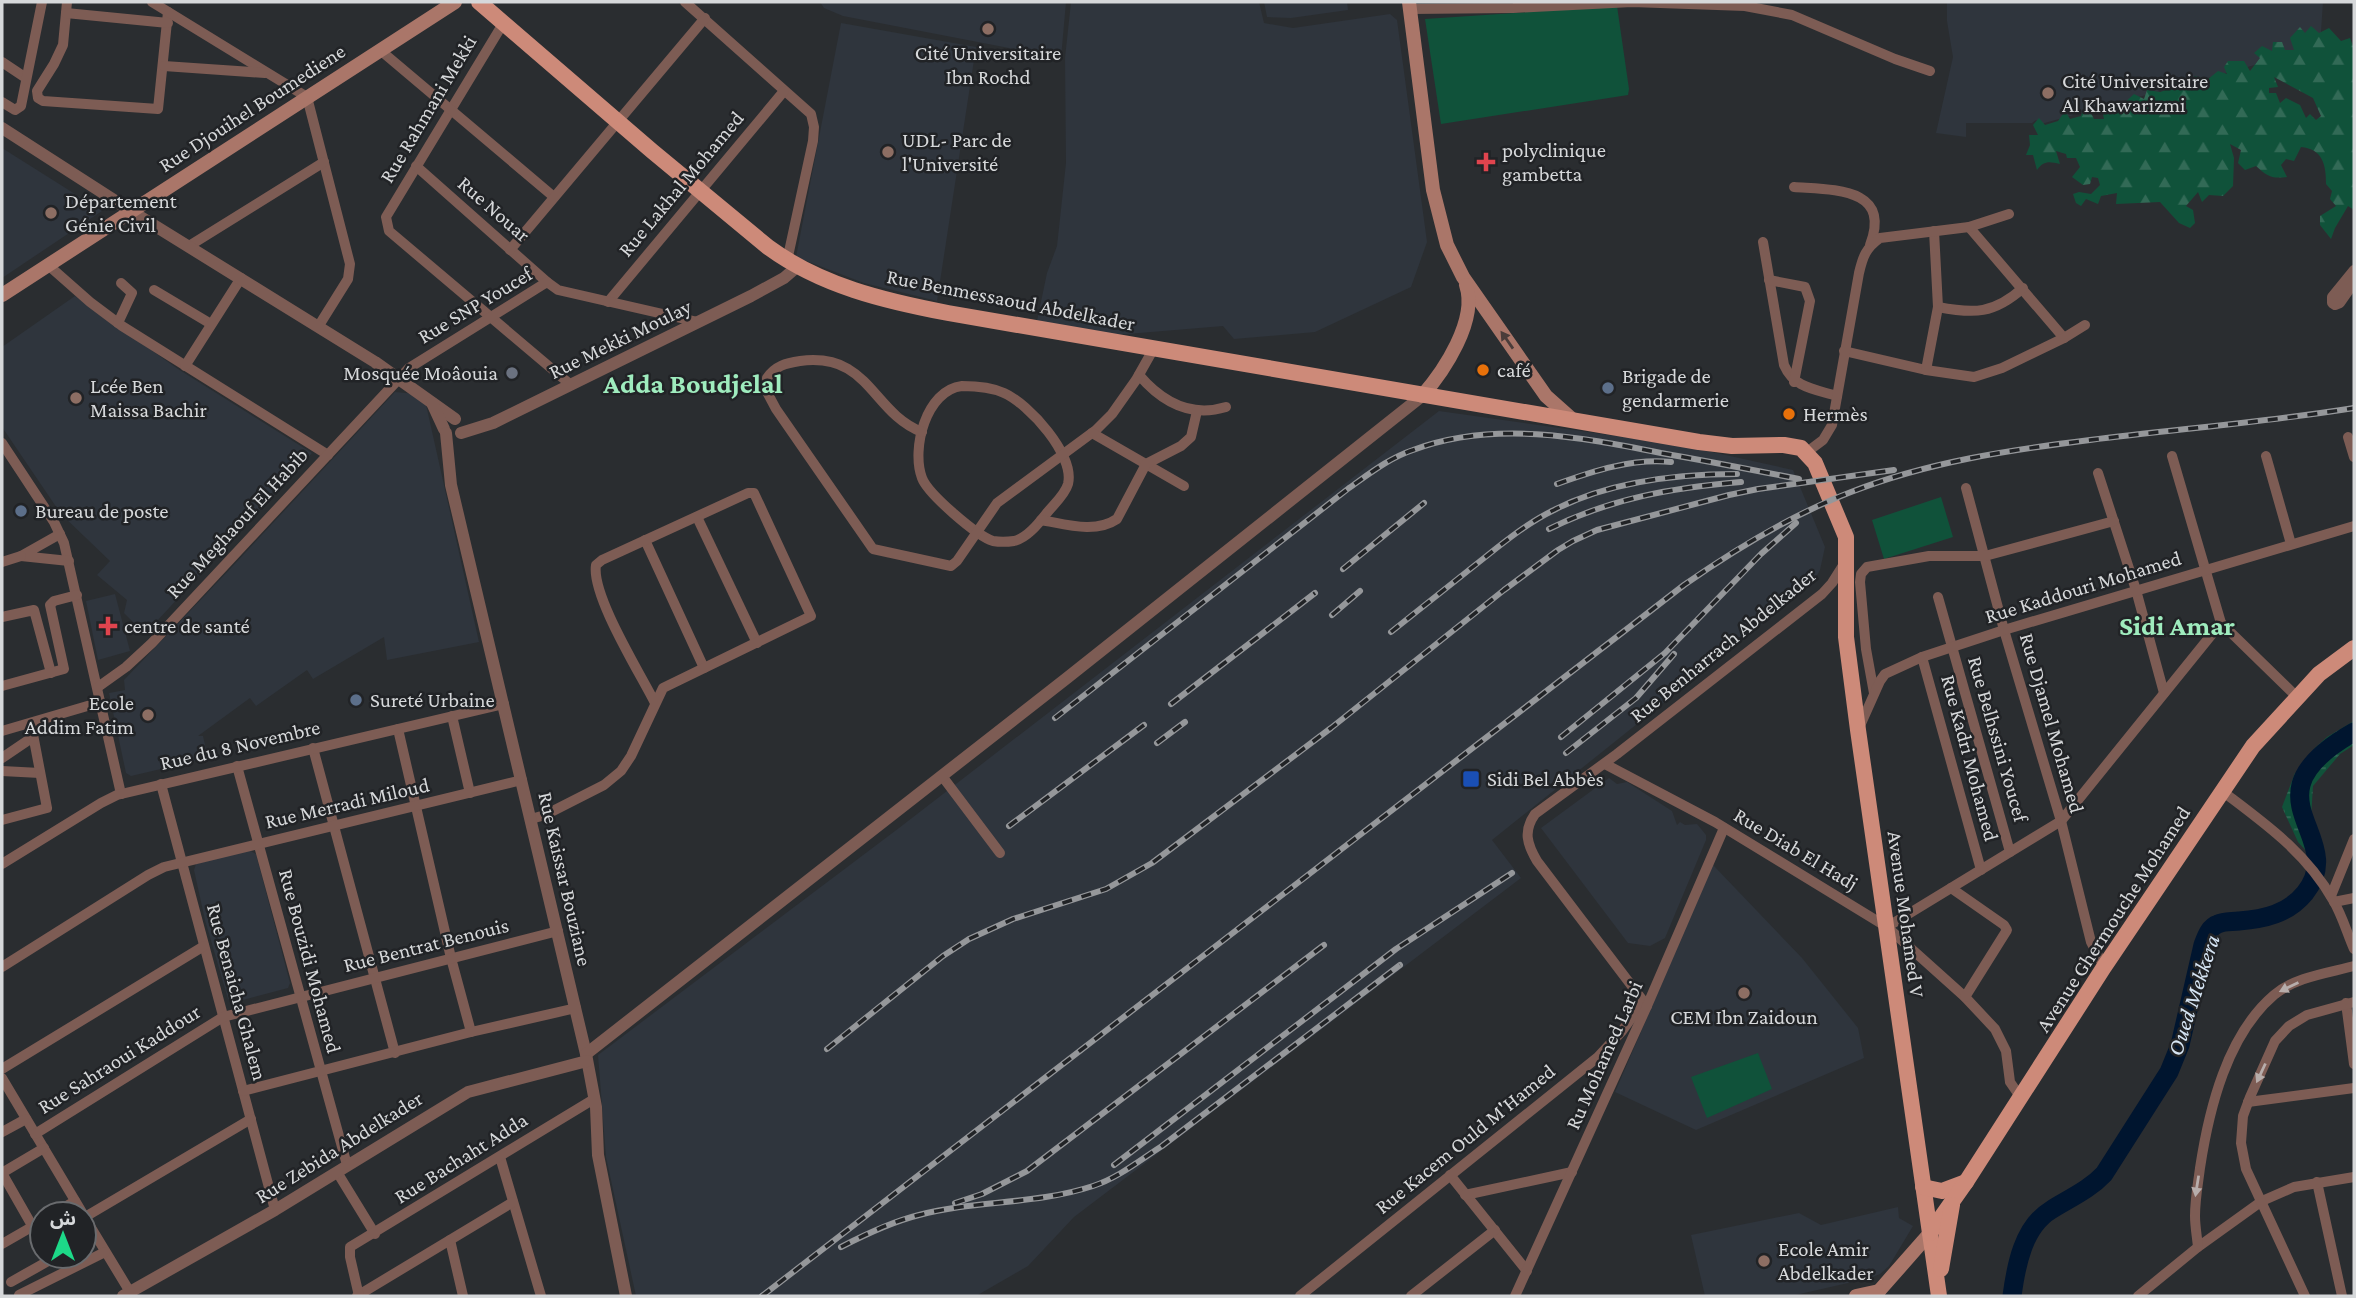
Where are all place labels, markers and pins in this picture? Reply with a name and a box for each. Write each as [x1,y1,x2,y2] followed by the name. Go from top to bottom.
[980,21,996,37] marker: Cité Universitaire Ibn Rochd
[915,41,1061,89] place label: Cité Universitaire Ibn Rochd
[2062,69,2208,117] place label: Cité Universitaire Al Khawarizmi
[2040,85,2056,101] marker: Cité Universitaire Al Khawarizmi
[902,128,1012,176] place label: UDL- Parc de l'Université
[1502,138,1606,186] place label: polyclinique gambetta
[880,144,896,160] marker: UDL- Parc de l'Université
[1476,152,1496,172] marker: polyclinique gambetta
[65,189,178,237] place label: Département Génie Civil
[43,205,59,221] marker: Département Génie Civil
[1497,358,1531,382] place label: café
[343,361,498,385] place label: Mosquée Moâouia
[1475,362,1491,378] marker: café
[1622,364,1729,412] place label: Brigade de gendarmerie
[504,365,520,381] marker: Mosquée Moâouia
[90,374,207,422] place label: Lcée Ben Maissa Bachir
[1600,380,1616,396] marker: Brigade de gendarmerie
[68,390,84,406] marker: Lcée Ben Maissa Bachir
[1803,402,1868,426] place label: Hermès
[1781,406,1797,422] marker: Hermès
[35,499,169,523] place label: Bureau de poste
[13,503,29,519] marker: Bureau de poste
[124,614,250,638] place label: centre de santé
[98,616,118,636] marker: centre de santé
[370,688,495,712] place label: Sureté Urbaine
[25,691,134,739] place label: Ecole Addim Fatim
[348,692,364,708] marker: Sureté Urbaine
[140,707,156,723] marker: Ecole Addim Fatim
[1487,767,1604,791] place label: Sidi Bel Abbès
[1461,769,1481,789] marker: Sidi Bel Abbès
[1736,985,1752,1001] marker: CEM Ibn Zaidoun
[1670,1005,1818,1029] place label: CEM Ibn Zaidoun
[1778,1237,1874,1285] place label: Ecole Amir Abdelkader
[1756,1253,1772,1269] marker: Ecole Amir Abdelkader

